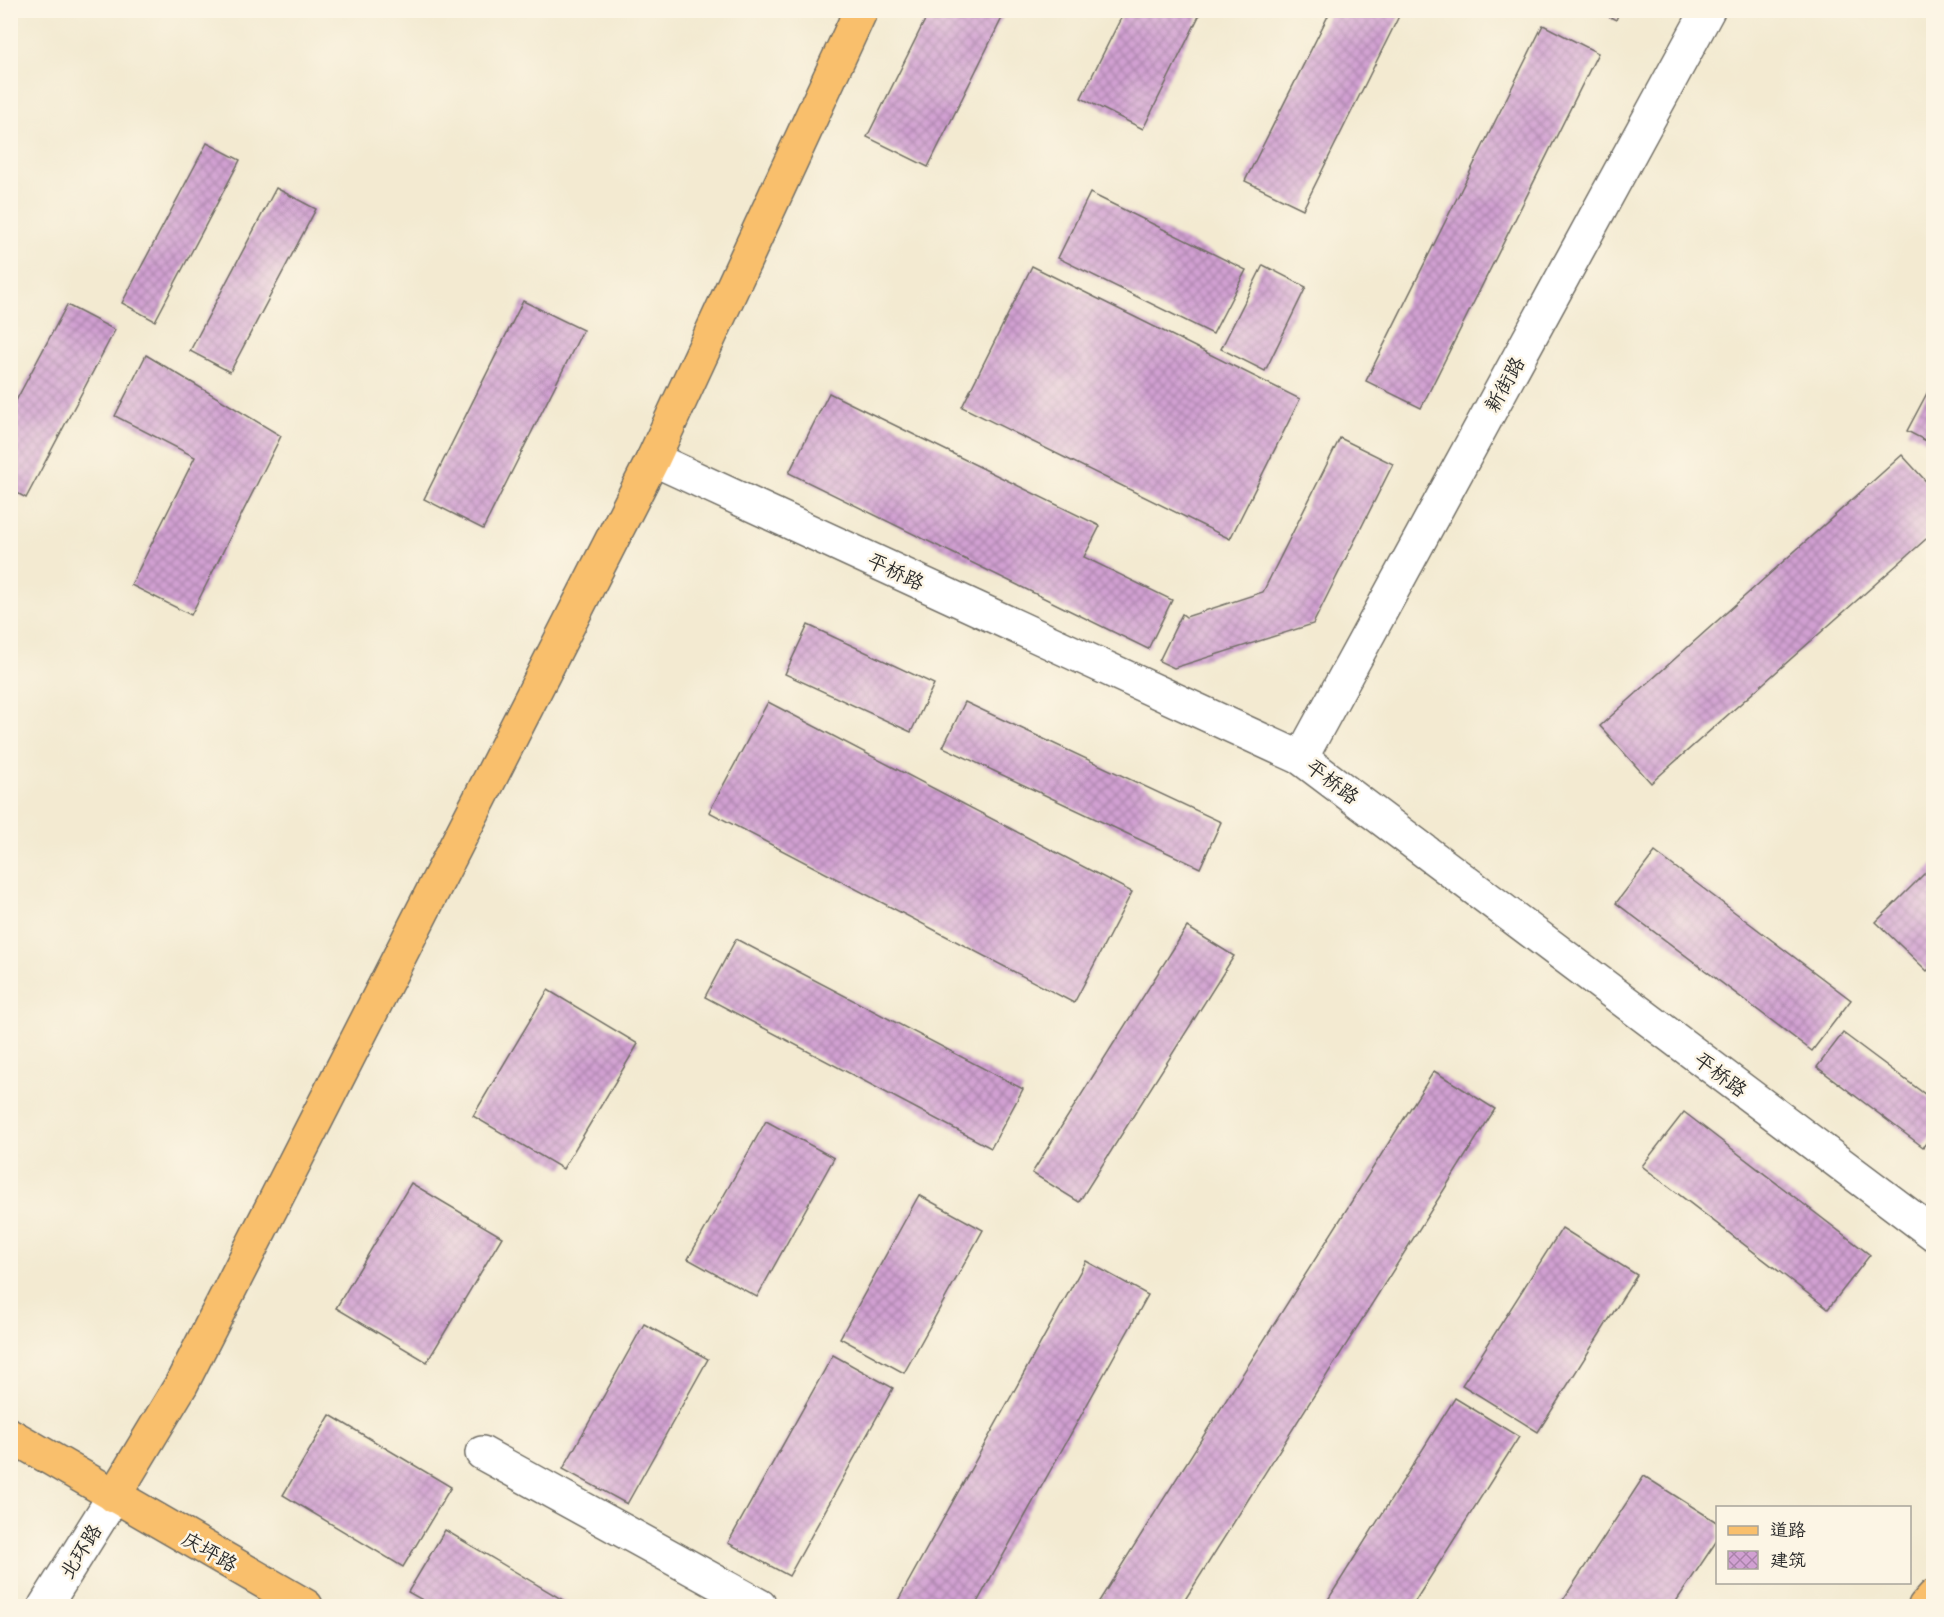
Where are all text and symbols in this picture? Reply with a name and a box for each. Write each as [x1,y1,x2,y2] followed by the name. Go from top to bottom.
[1478,350,1531,417] street label: 新街路
[863,546,930,596] street label: 平桥路
[1301,752,1366,810] street label: 平桥路
[1689,1045,1754,1103] street label: 平桥路
[1716,1506,1911,1584] legend
[1770,1517,1806,1542] text: 道路
[53,1518,108,1584] street label: 北环路
[177,1524,244,1578] street label: 庆坪路
[1770,1547,1806,1572] text: 建筑

